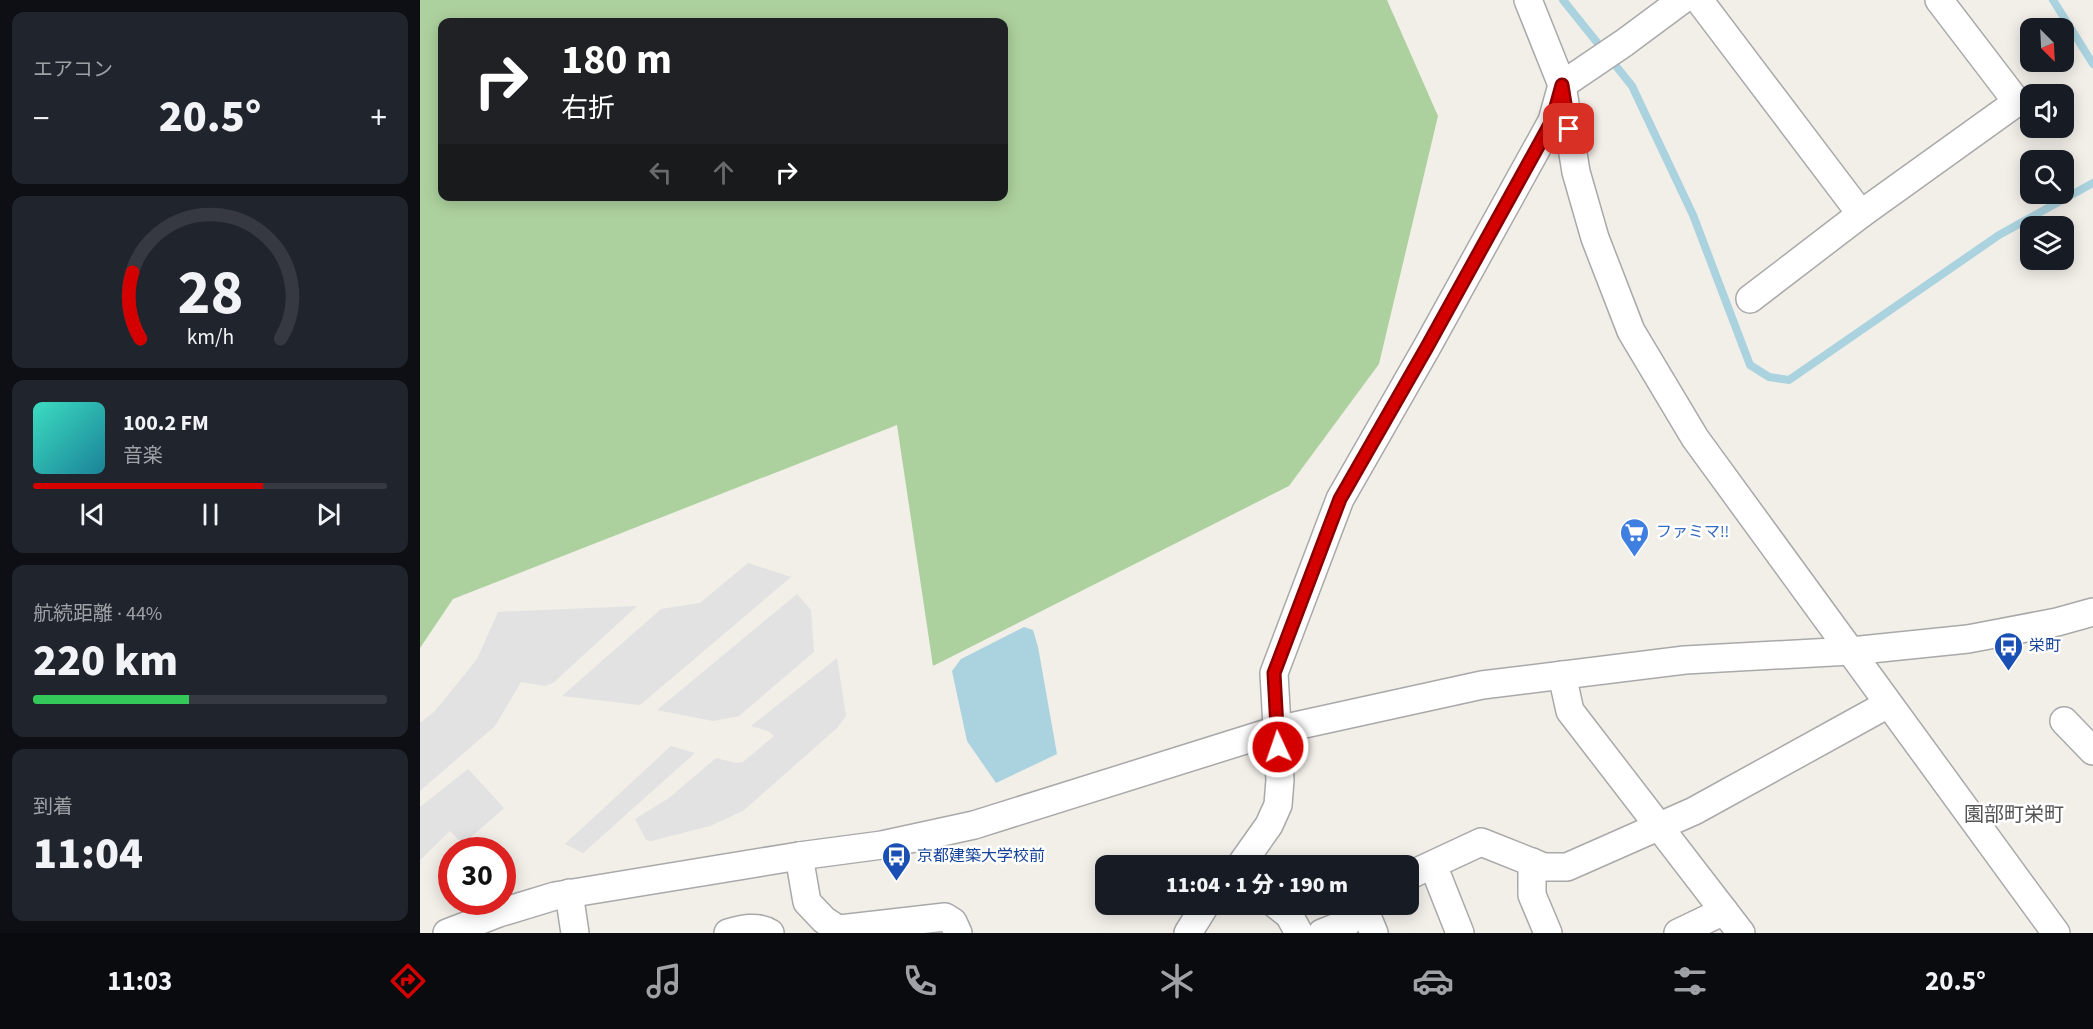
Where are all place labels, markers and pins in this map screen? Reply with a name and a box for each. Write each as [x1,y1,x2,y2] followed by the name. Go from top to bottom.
[1543,103,1594,154] pin
[1619,516,1651,558] supermarket icon: ファミマ!!
[1656,521,1729,543] place label: ファミマ!!
[1992,630,2024,672] bus stop icon: 栄町
[2029,635,2061,657] place label: 栄町
[880,840,912,882] bus stop icon: 京都建築大学校前
[917,845,1045,867] place label: 京都建築大学校前

